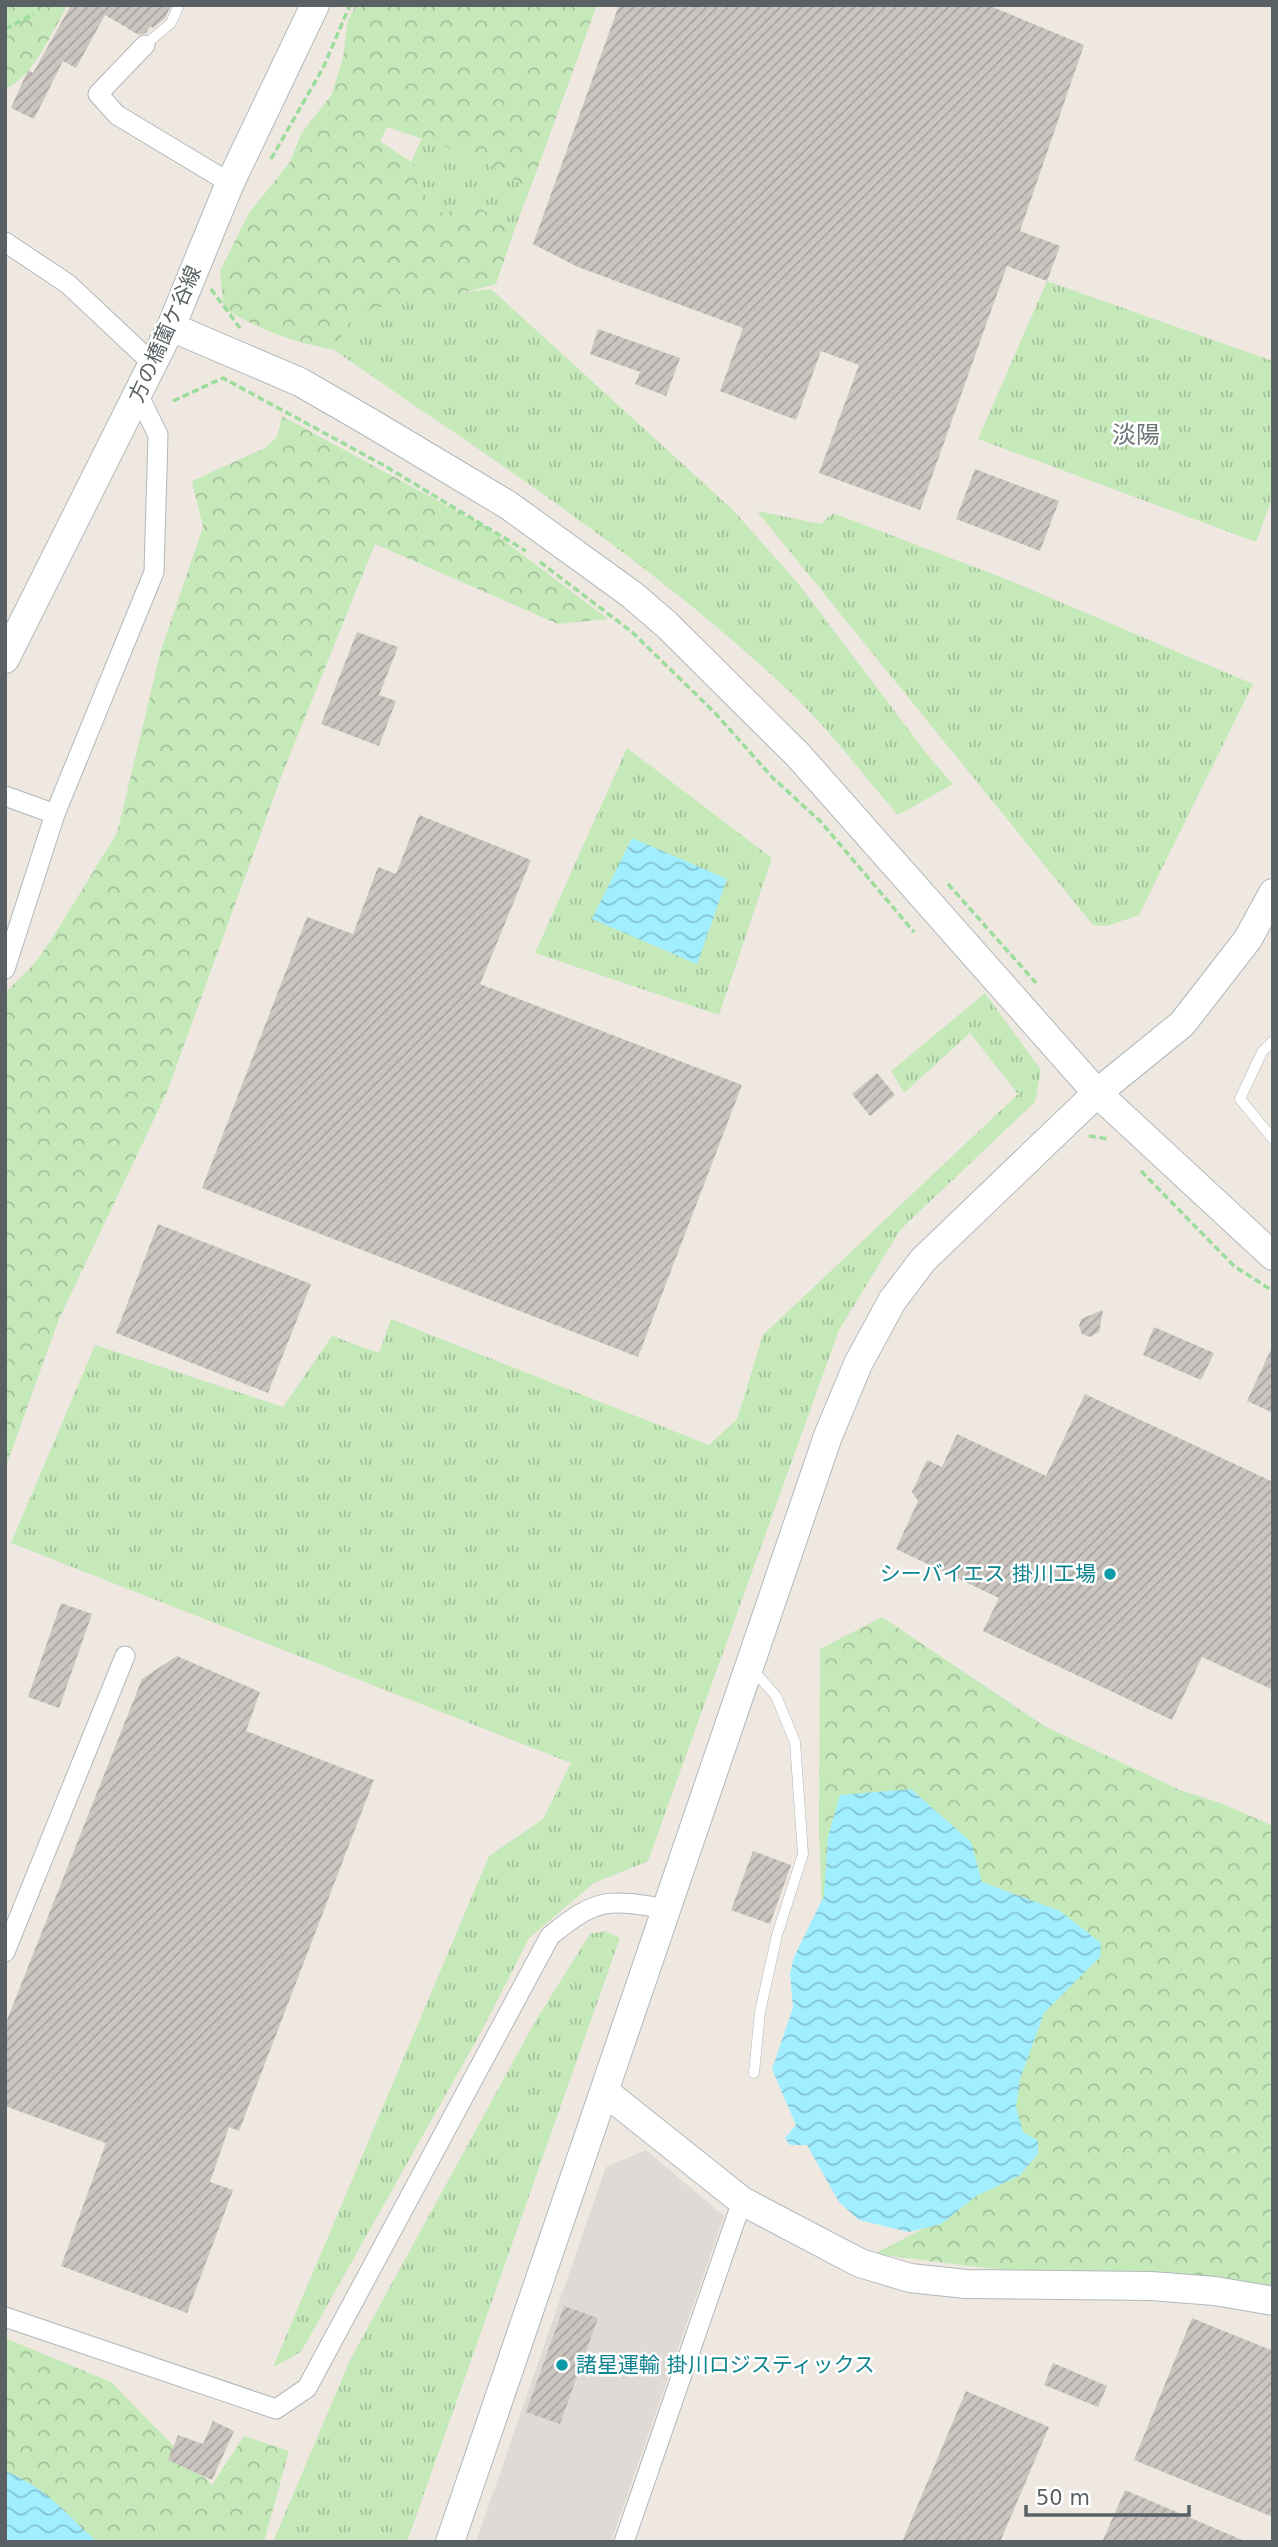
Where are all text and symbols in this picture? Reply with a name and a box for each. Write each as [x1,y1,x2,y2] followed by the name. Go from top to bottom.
[124,262,206,406] street label: 方の橋薗ケ谷線
[1112,421,1160,449] district label: 淡陽
[880,1562,1096,1586] place label: シーバイエス 掛川工場
[1102,1566,1118,1582] marker: シーバイエス 掛川工場
[576,2353,875,2377] place label: 諸星運輸 掛川ロジスティックス
[554,2357,570,2373] marker: 諸星運輸 掛川ロジスティックス
[1026,2474,1189,2518] scale bar
[1036,2486,1090,2510] text: 50 m

